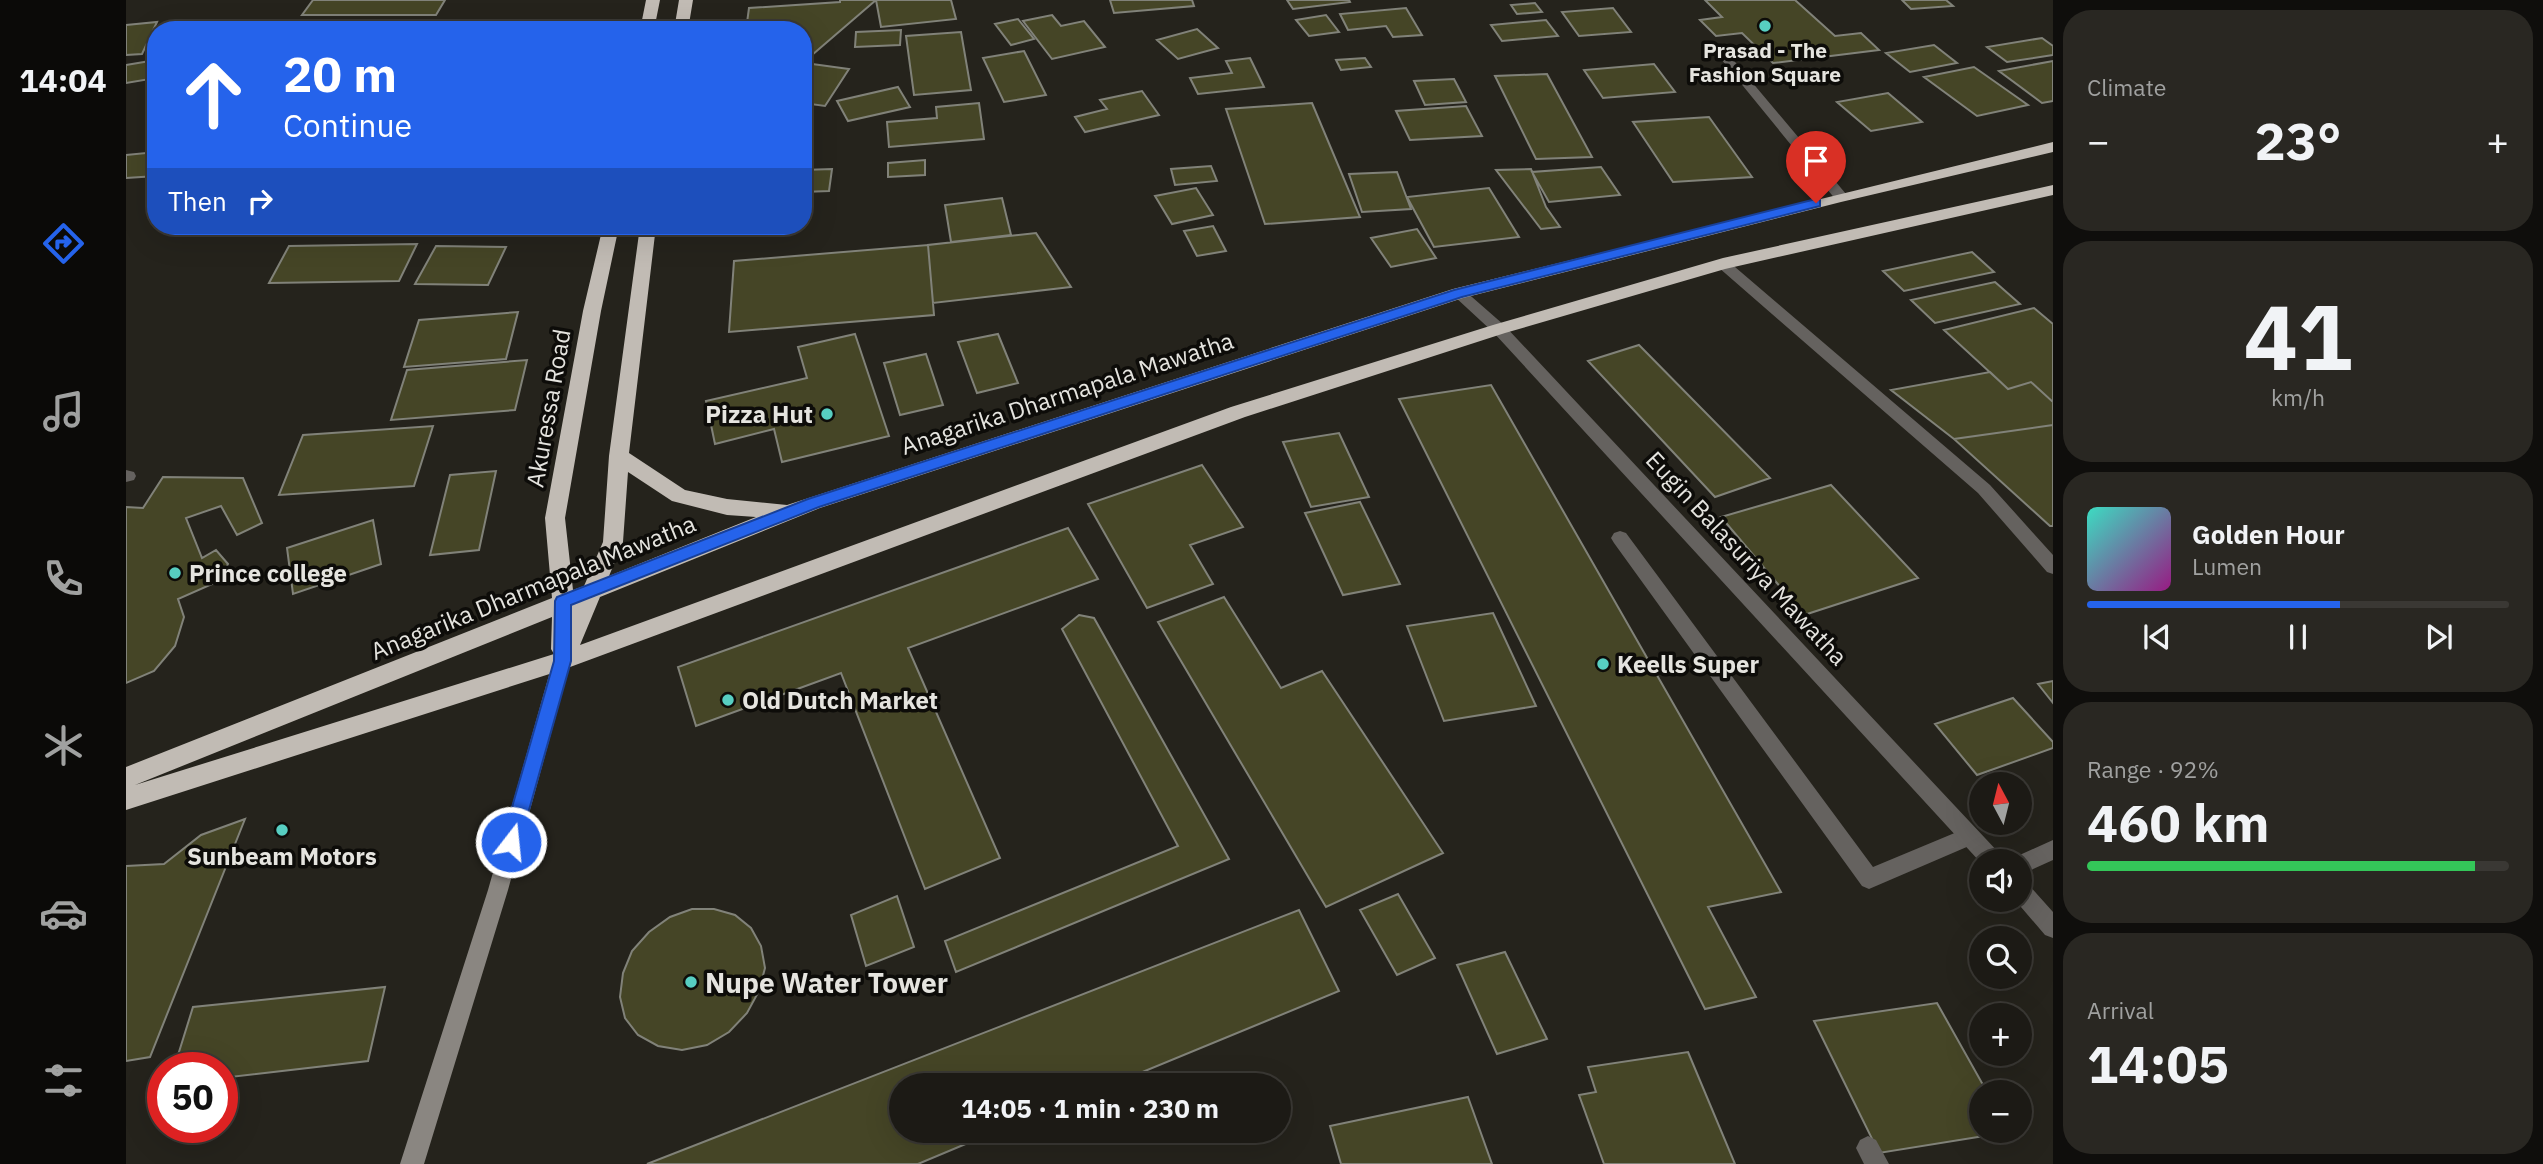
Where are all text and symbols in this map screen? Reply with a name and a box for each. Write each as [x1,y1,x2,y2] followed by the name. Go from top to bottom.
[1757,18,1773,34] marker: Prasad - The Fashion Square
[1689,36,1841,88] place label: Prasad - The Fashion Square
[283,42,397,105] text: 20 m
[168,49,259,140] icon: ahead
[19,59,107,101] text: 14:04
[2087,72,2166,102] text: Climate
[283,104,412,146] text: Continue
[2255,107,2341,174] text: 23°
[2087,116,2110,165] text: −
[2486,116,2509,165] text: +
[1786,131,1846,203] pin
[1797,142,1835,180] icon: arrive
[241,182,279,220] icon: right
[168,184,227,218] text: Then
[39,219,88,268] icon: directions
[2243,277,2353,395] text: 41
[897,324,1238,462] street label: Anagarika Dharmapala Mawatha
[518,326,578,490] street label: Akuressa Road
[2271,382,2325,412] text: km/h
[39,387,88,436] icon: music
[705,398,813,430] place label: Pizza Hut
[819,406,835,422] marker: Pizza Hut
[1639,444,1855,672] street label: Eugin Balasuriya Mawatha
[366,507,701,667] street label: Anagarika Dharmapala Mawatha
[2192,517,2345,551] text: Golden Hour
[2192,551,2262,581] text: Lumen
[39,554,88,603] icon: phone
[189,557,347,589] place label: Prince college
[167,565,183,581] marker: Prince college
[2138,618,2176,656] icon: previous
[2279,618,2317,656] icon: pause
[2420,618,2458,656] icon: next
[1617,648,1760,680] place label: Keells Super
[1595,656,1611,672] marker: Keells Super
[742,684,938,716] place label: Old Dutch Market
[720,692,736,708] marker: Old Dutch Market
[39,721,88,770] icon: climate
[2087,754,2219,784] text: Range · 92%
[1969,772,2032,835] north arrow
[1969,772,2032,1143] map controls
[2087,789,2269,856] text: 460 km
[474,805,548,879] position arrow
[274,822,290,838] marker: Sunbeam Motors
[187,840,377,872] place label: Sunbeam Motors
[1969,849,2032,912] button: sound
[39,889,88,938] icon: car
[1969,926,2032,989] button: search
[705,964,948,1001] place label: Nupe Water Tower
[683,974,699,990] marker: Nupe Water Tower
[2087,995,2154,1025] text: Arrival
[1969,1003,2032,1066] button: +
[2087,1030,2229,1097] text: 14:05
[147,1052,238,1143] speed limit sign: 50
[39,1056,88,1105] icon: filters
[1969,1080,2032,1143] button: −
[961,1091,1219,1125] text: 14:05 · 1 min · 230 m

